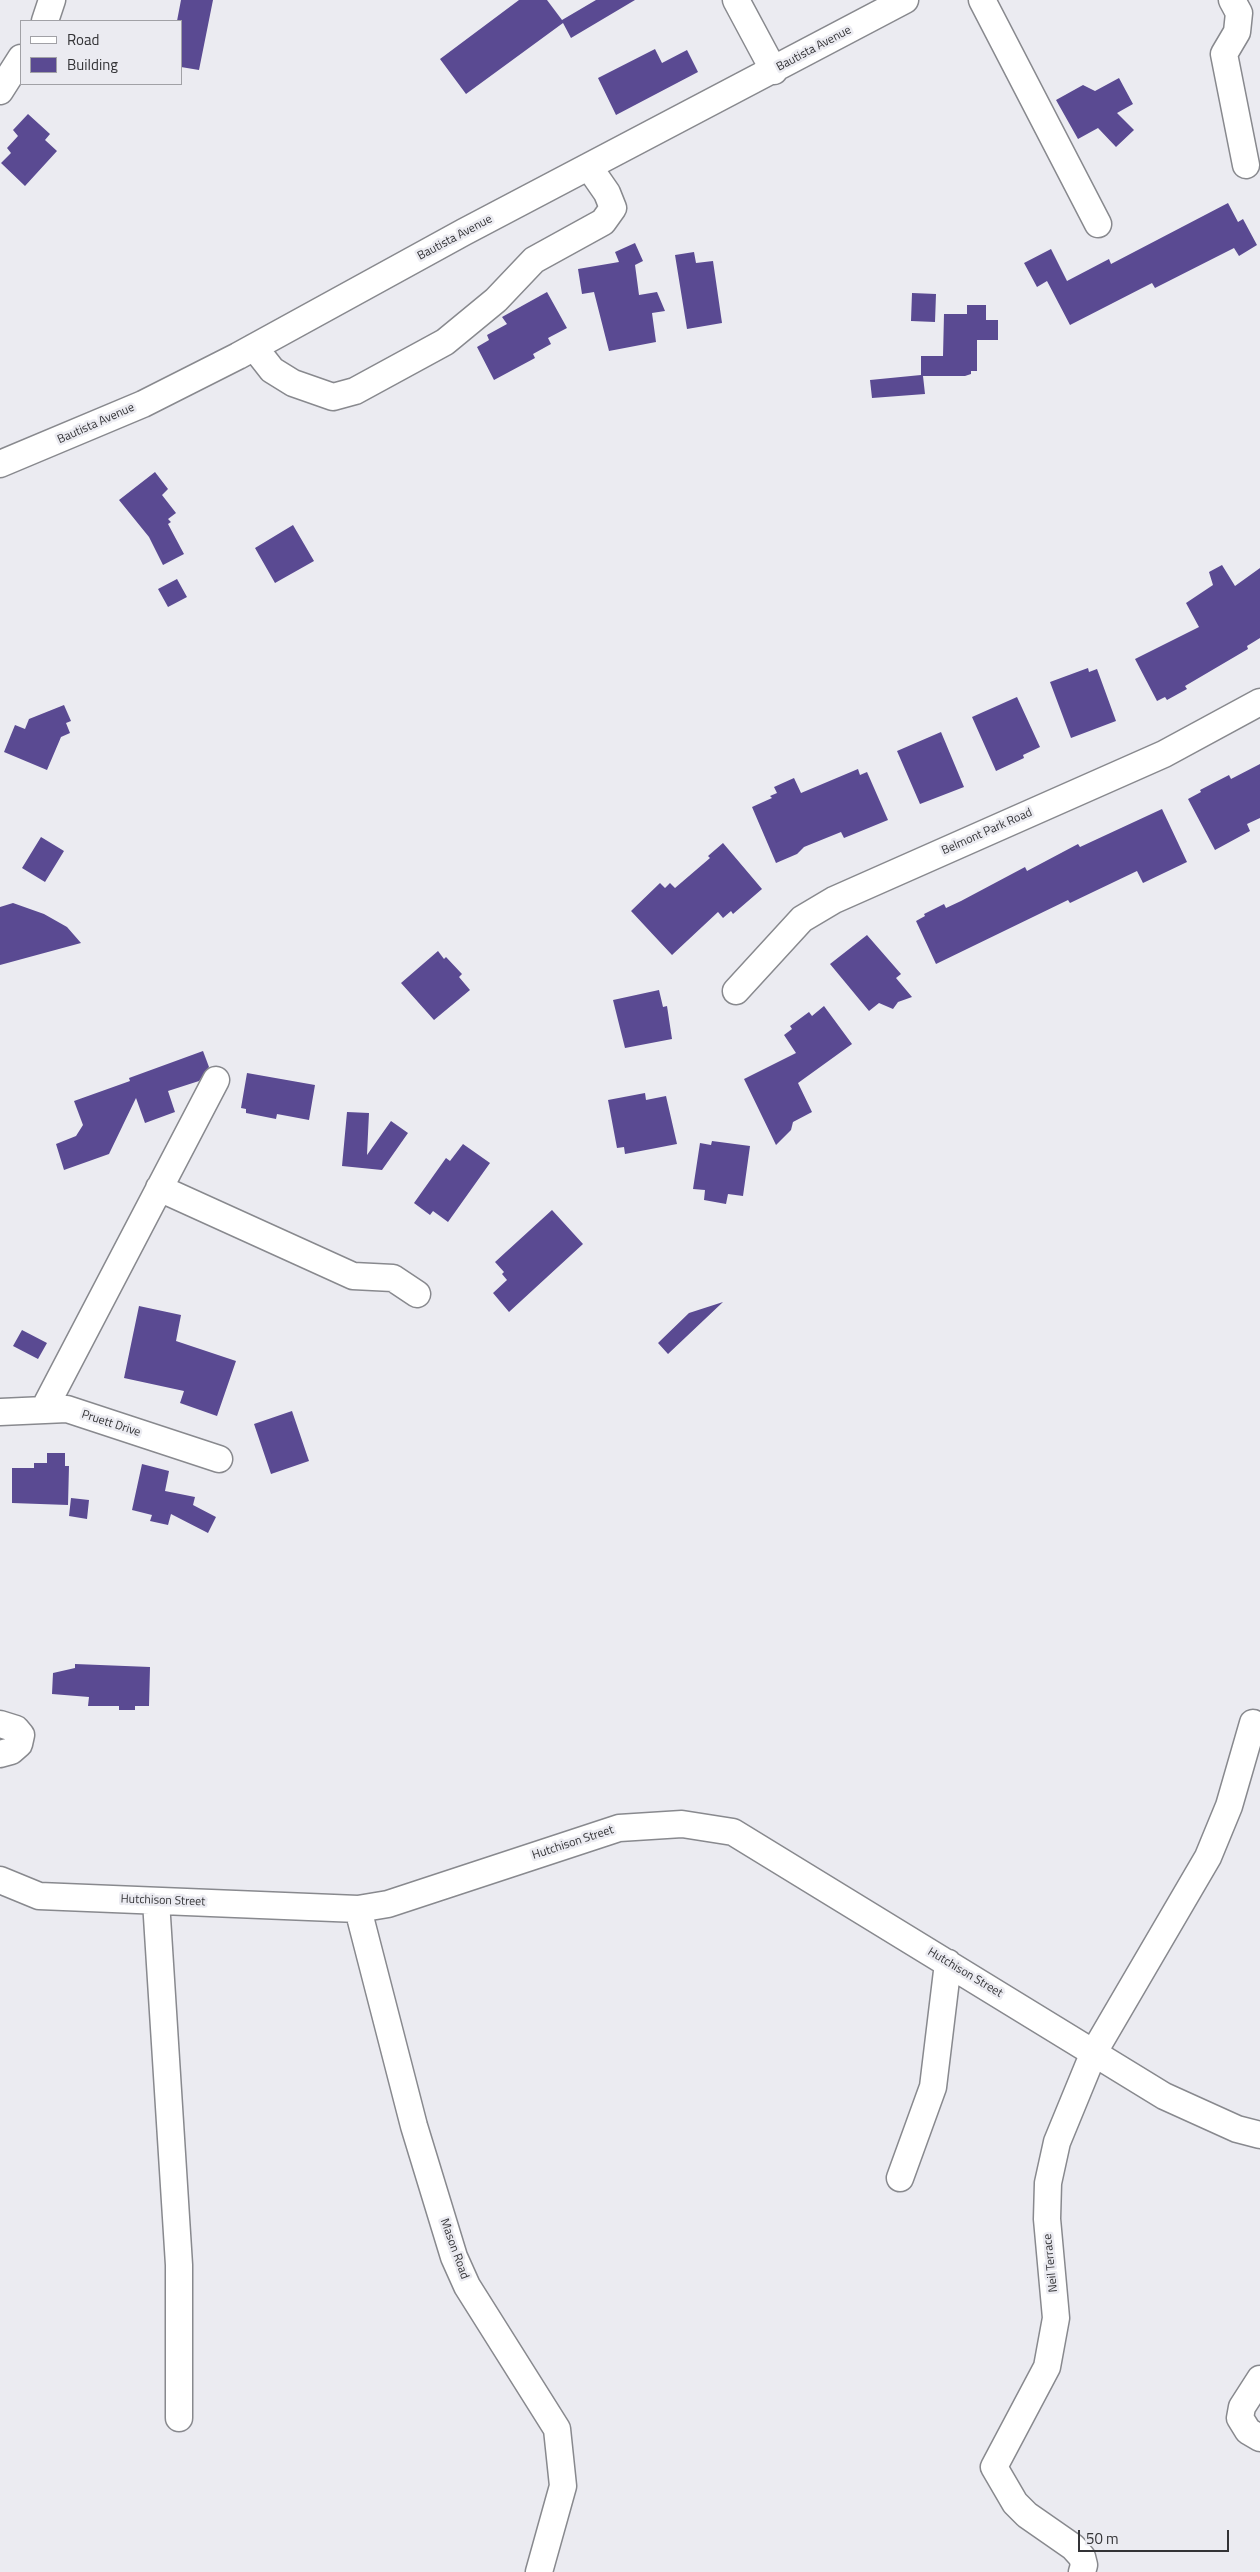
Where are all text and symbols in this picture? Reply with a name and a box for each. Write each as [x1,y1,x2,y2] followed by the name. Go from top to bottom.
[20,20,182,85] legend
[774,23,854,75] street label: Bautista Avenue
[67,28,99,51] text: Road
[67,53,118,76] text: Building
[415,212,495,264] street label: Bautista Avenue
[55,401,137,447] street label: Bautista Avenue
[940,806,1034,858] street label: Belmont Park Road
[80,1408,142,1440] street label: Pruett Drive
[530,1823,616,1863] street label: Hutchison Street
[120,1892,206,1910] street label: Hutchison Street
[925,1945,1005,2001] street label: Hutchison Street
[436,2217,472,2281] street label: Mason Road
[1041,2233,1061,2293] street label: Neil Terrace
[1080,2520,1231,2552] scale bar
[1086,2527,1119,2550] text: 50 m

